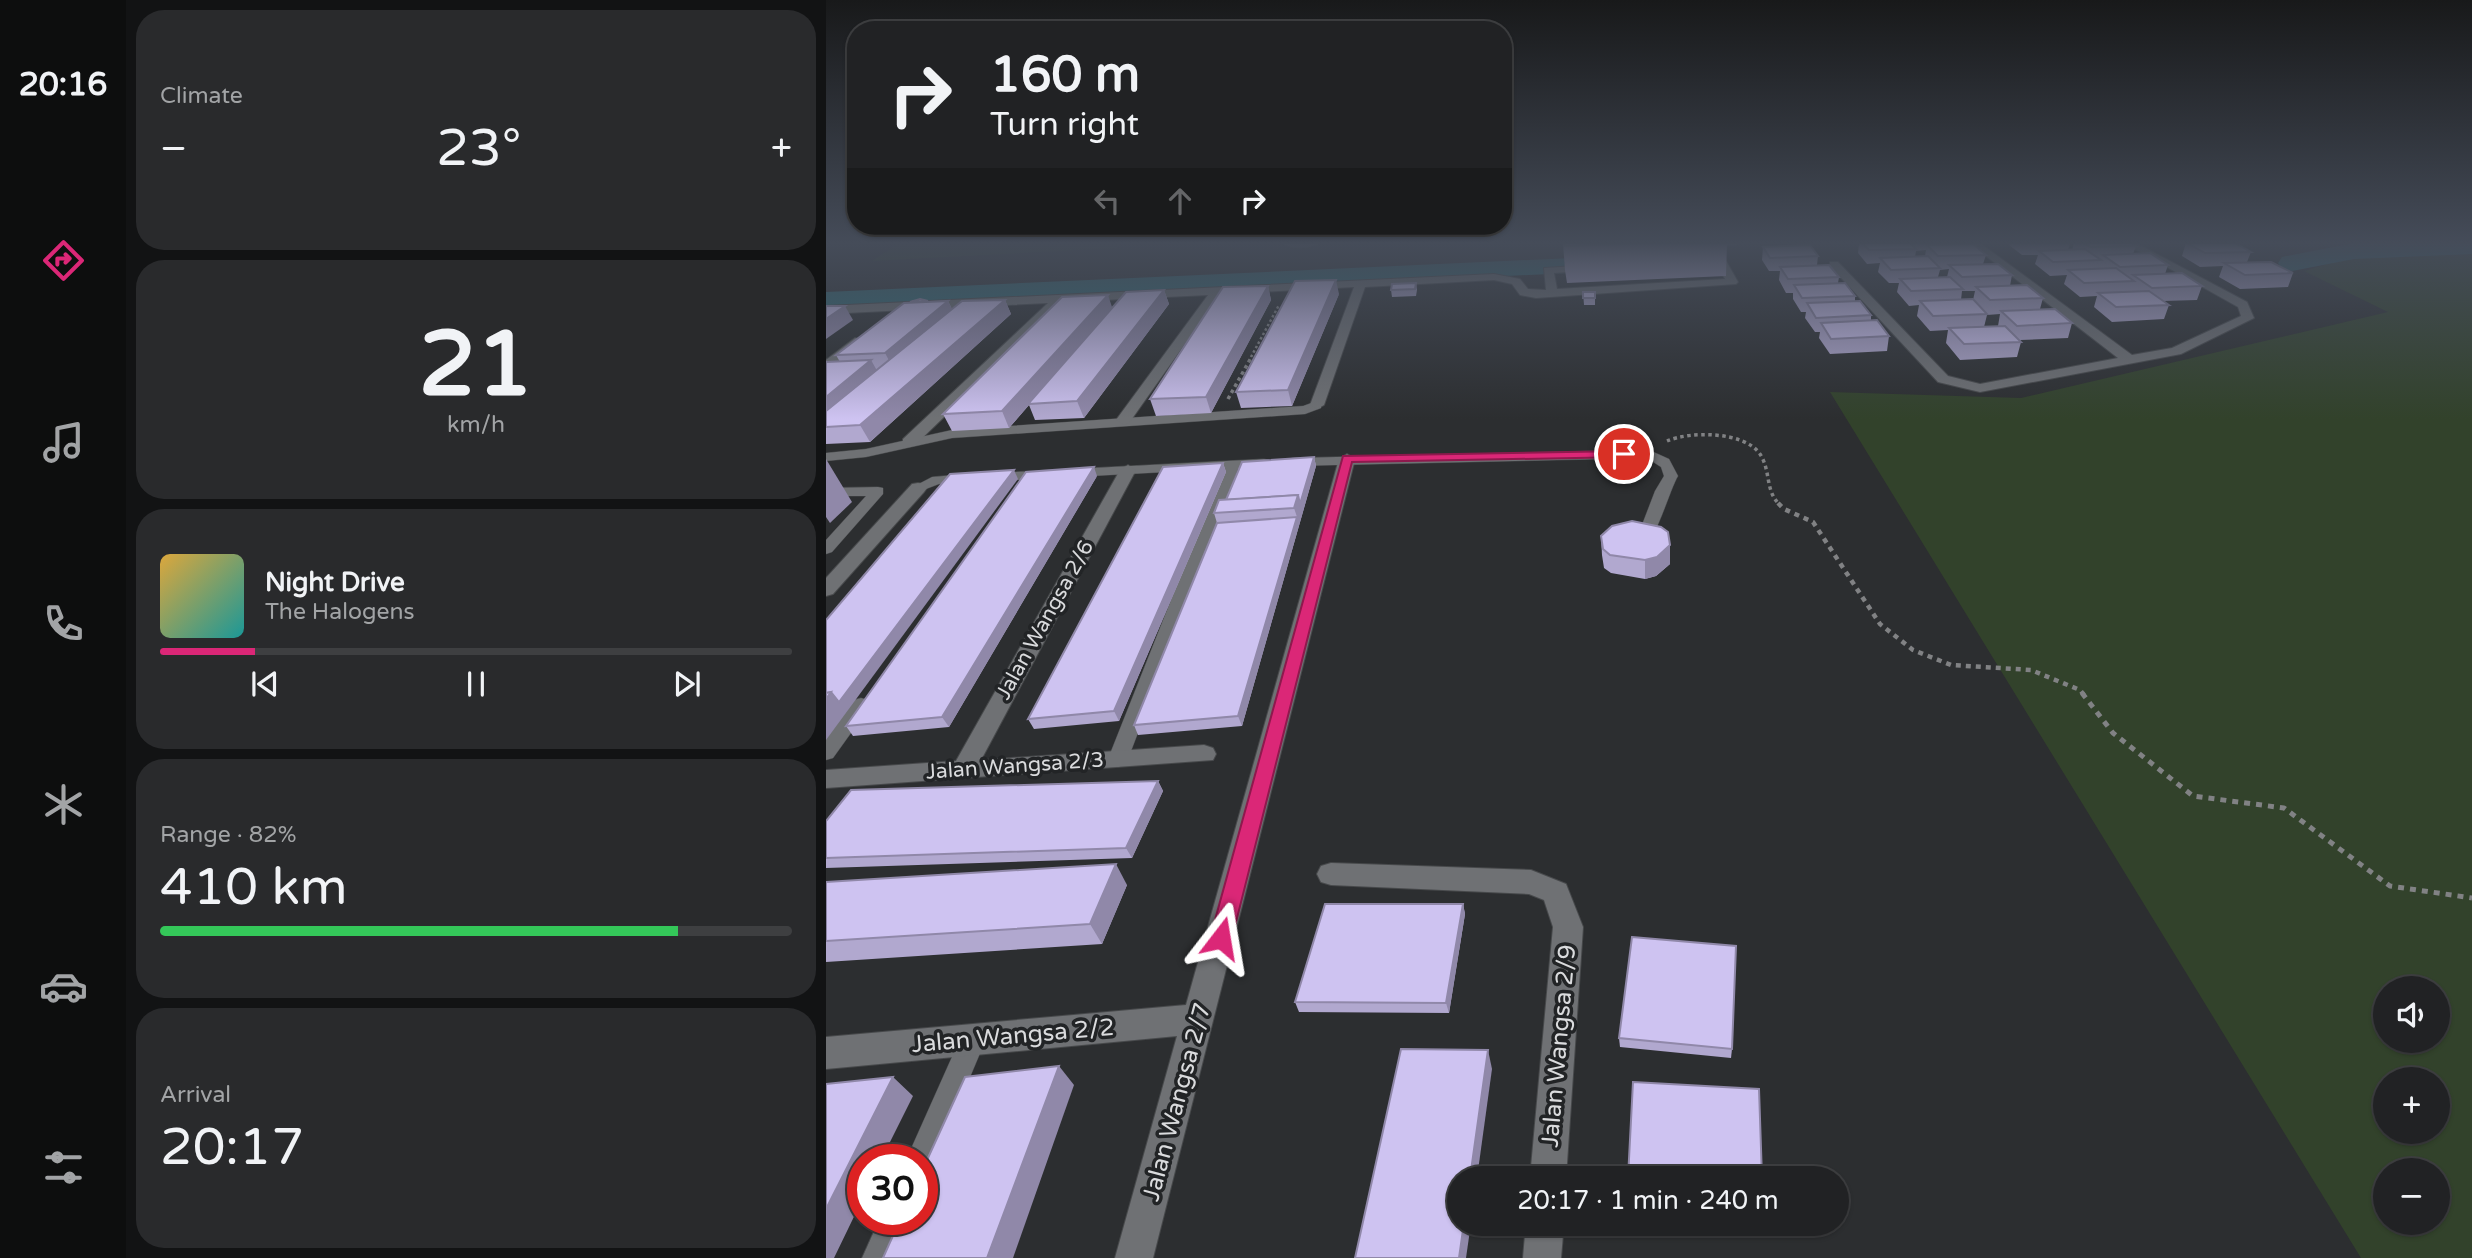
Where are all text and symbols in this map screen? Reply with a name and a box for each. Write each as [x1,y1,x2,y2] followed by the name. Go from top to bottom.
[990,46,1140,105] text: 160 m
[875,49,966,140] icon: right
[19,66,107,104] text: 20:16
[160,82,243,110] text: Climate
[990,106,1139,144] text: Turn right
[436,117,521,180] text: 23°
[160,126,187,172] text: −
[771,126,792,172] text: +
[1088,182,1126,220] icon: left
[1161,182,1199,220] icon: ahead
[1234,182,1272,220] icon: right
[39,236,88,285] icon: directions
[419,310,533,420] text: 21
[447,411,505,439] text: km/h
[39,418,88,467] icon: music
[1594,424,1654,484] pin
[1605,435,1643,473] icon: arrive
[991,536,1099,704] street label: Jalan Wangsa 2/6
[265,567,405,598] text: Night Drive
[265,598,414,626] text: The Halogens
[39,599,88,648] icon: phone
[246,665,284,703] icon: previous
[457,665,495,703] icon: pause
[668,665,706,703] icon: next
[925,747,1105,785] street label: Jalan Wangsa 2/3
[39,780,88,829] icon: climate
[160,821,296,849] text: Range · 82%
[160,856,348,919] text: 410 km
[1184,901,1258,975] position arrow
[1536,943,1582,1149] street label: Jalan Wangsa 2/9
[39,962,88,1011] icon: car
[2373,976,2450,1235] map controls
[2373,976,2450,1053] button: sound
[1137,1000,1217,1204] street label: Jalan Wangsa 2/7
[910,1013,1116,1059] street label: Jalan Wangsa 2/2
[2373,1067,2450,1144] button: +
[160,1081,231,1109] text: Arrival
[160,1116,304,1179] text: 20:17
[39,1143,88,1192] icon: filters
[847,1144,938,1235] speed limit sign: 30
[2373,1158,2450,1235] button: −
[1517,1185,1779,1216] text: 20:17 · 1 min · 240 m

